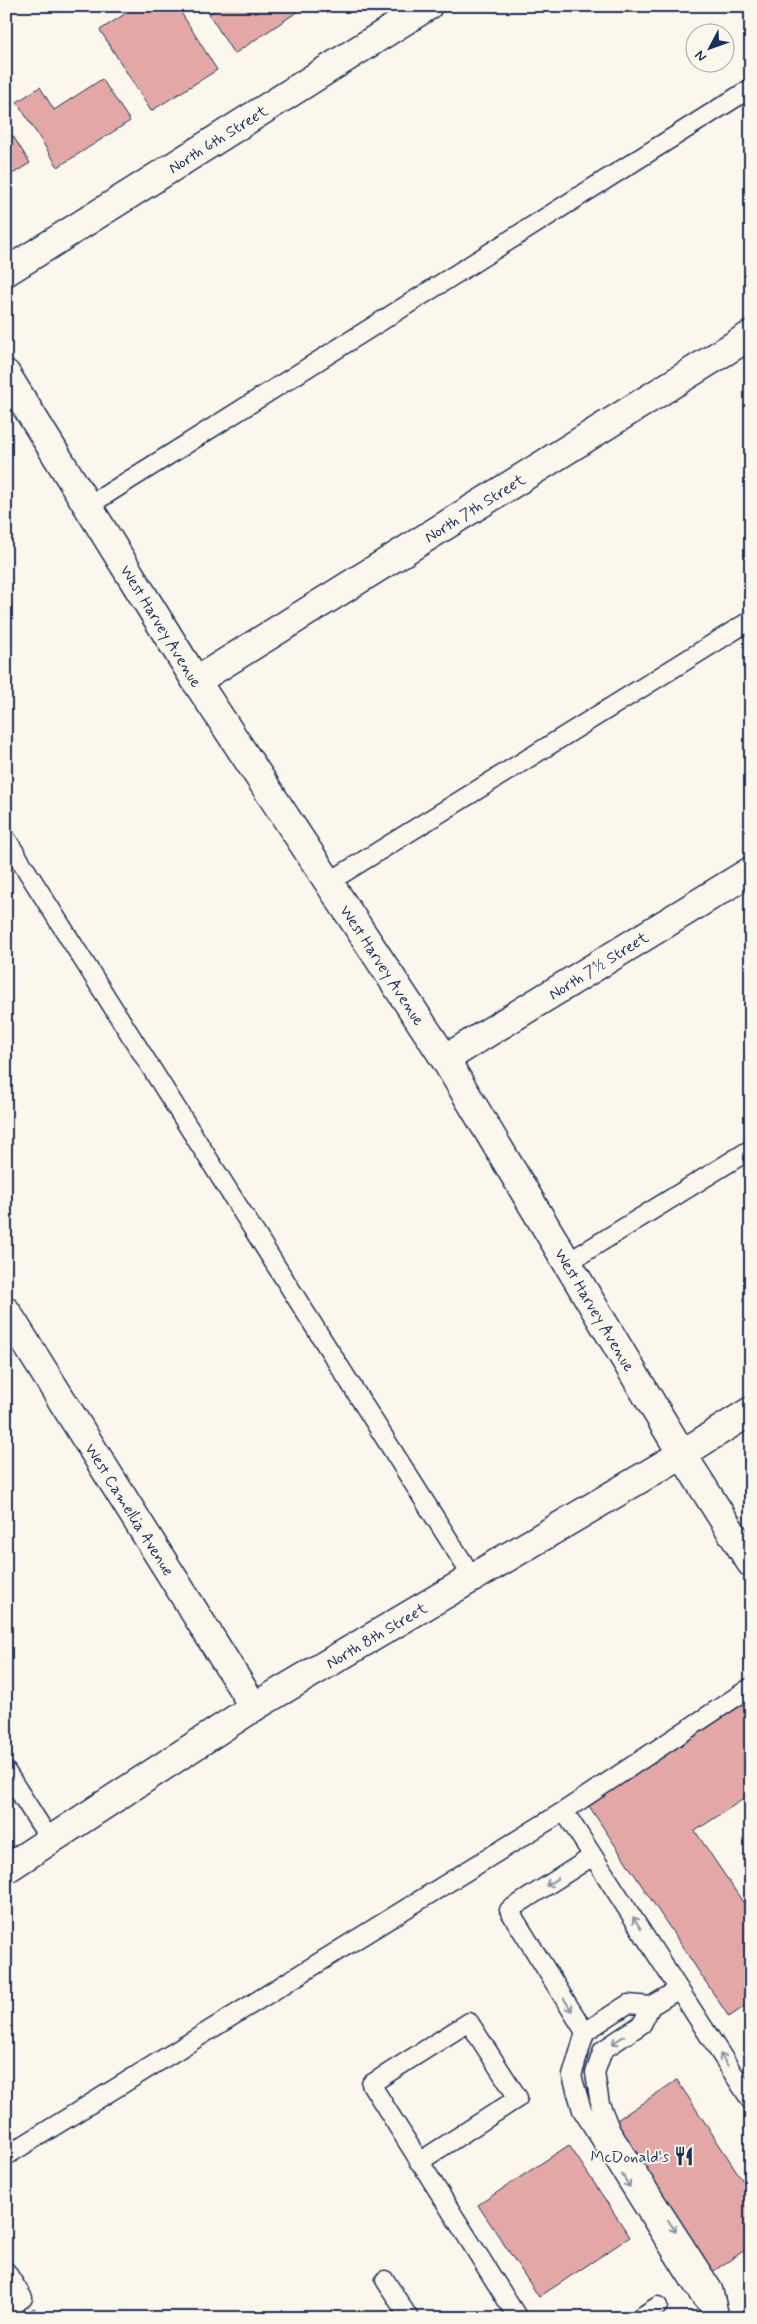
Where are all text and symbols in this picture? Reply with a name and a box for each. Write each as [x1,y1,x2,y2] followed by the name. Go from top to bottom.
[684,22,734,72] north arrow
[691,46,711,65] text: N
[165,101,272,179] street label: North 6th Street
[421,469,530,548] street label: North 7th Street
[115,561,206,692] street label: West Harvey Avenue
[334,901,429,1030] street label: West Harvey Avenue
[545,927,653,1005] street label: North 7½ Street
[549,1245,639,1376] street label: West Harvey Avenue
[80,1440,178,1580] street label: West Camellia Avenue
[322,1598,432,1674] street label: North 8th Street
[546,1877,560,1887] one-way arrow
[631,1917,641,1931] one-way arrow
[564,1997,574,2011] one-way arrow
[611,2035,625,2045] one-way arrow
[719,2054,729,2068] one-way arrow
[673,2145,695,2167] restaurant icon: McDonald's
[590,2147,669,2168] place label: McDonald's
[622,2173,632,2187] one-way arrow
[667,2218,677,2232] one-way arrow

